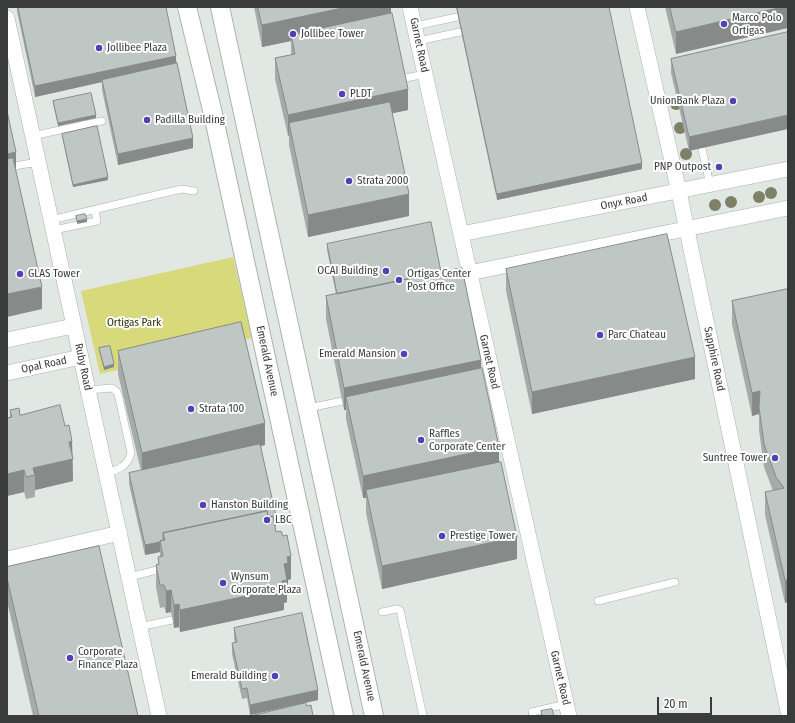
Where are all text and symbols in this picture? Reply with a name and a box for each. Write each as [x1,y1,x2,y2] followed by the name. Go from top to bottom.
[732,11,781,37] place label: Marco Polo Ortigas
[407,16,431,74] street label: Garnet Road
[719,19,729,29] marker: Marco Polo Ortigas
[301,27,364,41] place label: Jollibee Tower
[288,29,298,39] marker: Jollibee Tower
[107,41,167,55] place label: Jollibee Plaza
[94,43,104,53] marker: Jollibee Plaza
[350,87,372,101] place label: PLDT
[337,89,347,99] marker: PLDT
[650,94,725,108] place label: UnionBank Plaza
[728,96,738,106] marker: UnionBank Plaza
[155,113,225,127] place label: Padilla Building
[142,115,152,125] marker: Padilla Building
[654,160,711,174] place label: PNP Outpost
[714,162,724,172] marker: PNP Outpost
[357,174,408,188] place label: Strata 2000
[344,176,354,186] marker: Strata 2000
[599,191,649,213] street label: Onyx Road
[317,264,378,278] place label: OCAI Building
[381,266,391,276] marker: OCAI Building
[28,267,80,281] place label: GLAS Tower
[407,267,471,293] place label: Ortigas Center Post Office
[15,269,25,279] marker: GLAS Tower
[394,275,404,285] marker: Ortigas Center Post Office
[107,316,161,330] park label: Ortigas Park
[253,324,281,398] street label: Emerald Avenue
[701,326,727,392] street label: Sapphire Road
[608,328,666,342] place label: Parc Chateau
[595,330,605,340] marker: Parc Chateau
[476,333,502,391] street label: Garnet Road
[72,342,94,392] street label: Ruby Road
[319,347,396,361] place label: Emerald Mansion
[399,349,409,359] marker: Emerald Mansion
[20,354,68,376] street label: Opal Road
[199,402,244,416] place label: Strata 100
[186,404,196,414] marker: Strata 100
[429,427,505,453] place label: Raffles Corporate Center
[416,435,426,445] marker: Raffles Corporate Center
[703,451,767,465] place label: Suntree Tower
[770,453,780,463] marker: Suntree Tower
[211,498,288,512] place label: Hanston Building
[198,500,208,510] marker: Hanston Building
[275,513,291,527] place label: LBC
[262,515,272,525] marker: LBC
[450,529,515,543] place label: Prestige Tower
[437,531,447,541] marker: Prestige Tower
[231,570,301,596] place label: Wynsum Corporate Plaza
[218,578,228,588] marker: Wynsum Corporate Plaza
[350,629,378,703] street label: Emerald Avenue
[78,645,138,671] place label: Corporate Finance Plaza
[547,649,573,707] street label: Garnet Road
[65,653,75,663] marker: Corporate Finance Plaza
[191,669,267,683] place label: Emerald Building
[270,671,280,681] marker: Emerald Building
[659,689,714,715] scale bar
[664,697,688,711] text: 20 m

